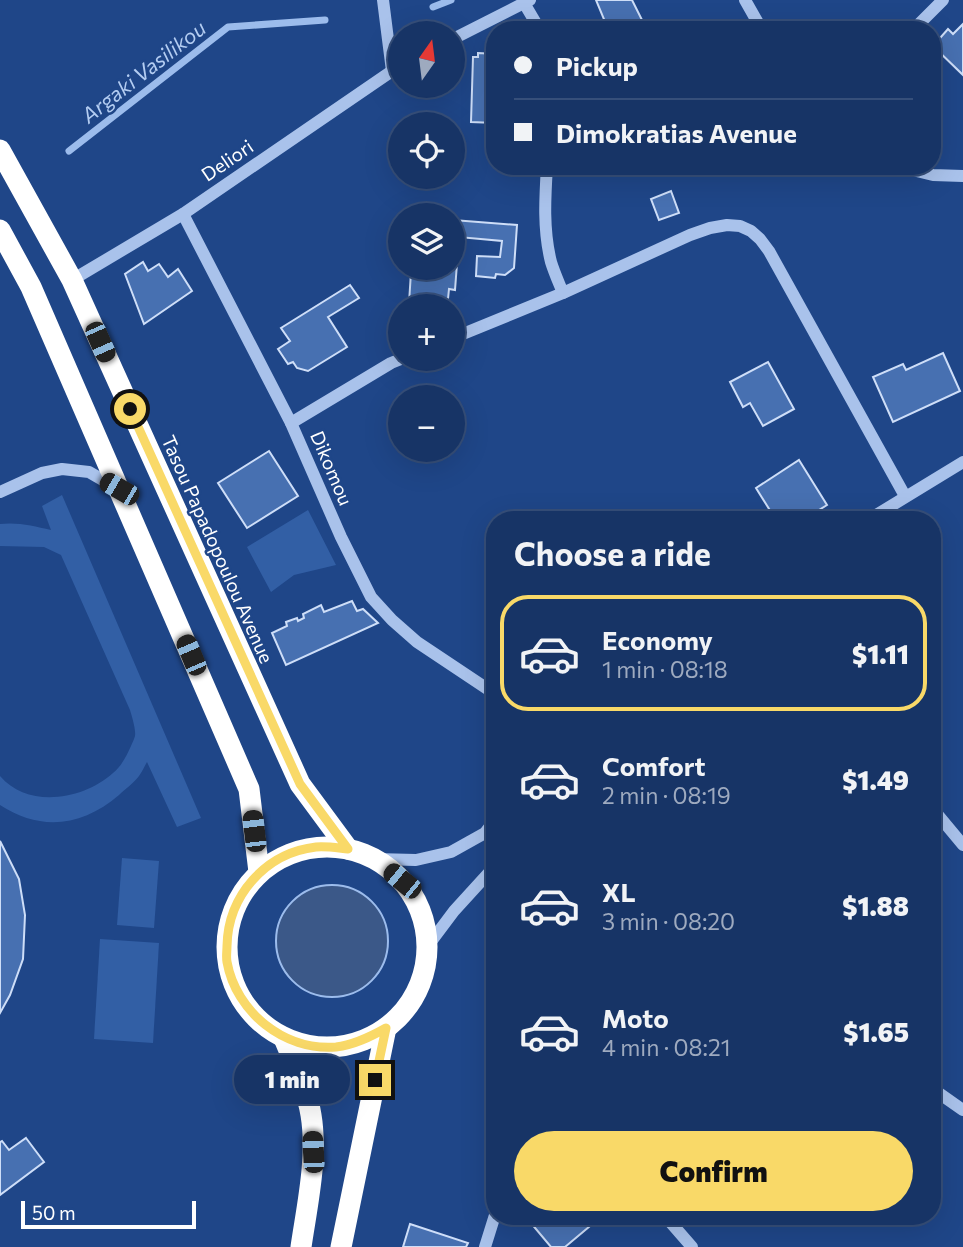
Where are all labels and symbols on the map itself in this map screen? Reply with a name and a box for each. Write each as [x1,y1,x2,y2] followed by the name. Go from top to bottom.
[75,14,210,128] water label: Argaki Vasilikou
[388,21,466,98] north arrow
[197,134,257,186] street label: Deliori
[82,319,119,365] car
[114,393,146,425] route start
[306,427,358,509] street label: Dikomou
[157,431,279,667] street label: Tasou Papadopoulou Avenue
[96,469,143,509] car
[174,632,209,678] car
[242,809,267,853] car
[380,860,425,902] car
[235,1056,350,1104] callout: 1 min
[359,1064,391,1096] route end
[302,1130,325,1174] car
[21,1198,196,1230] scale bar

